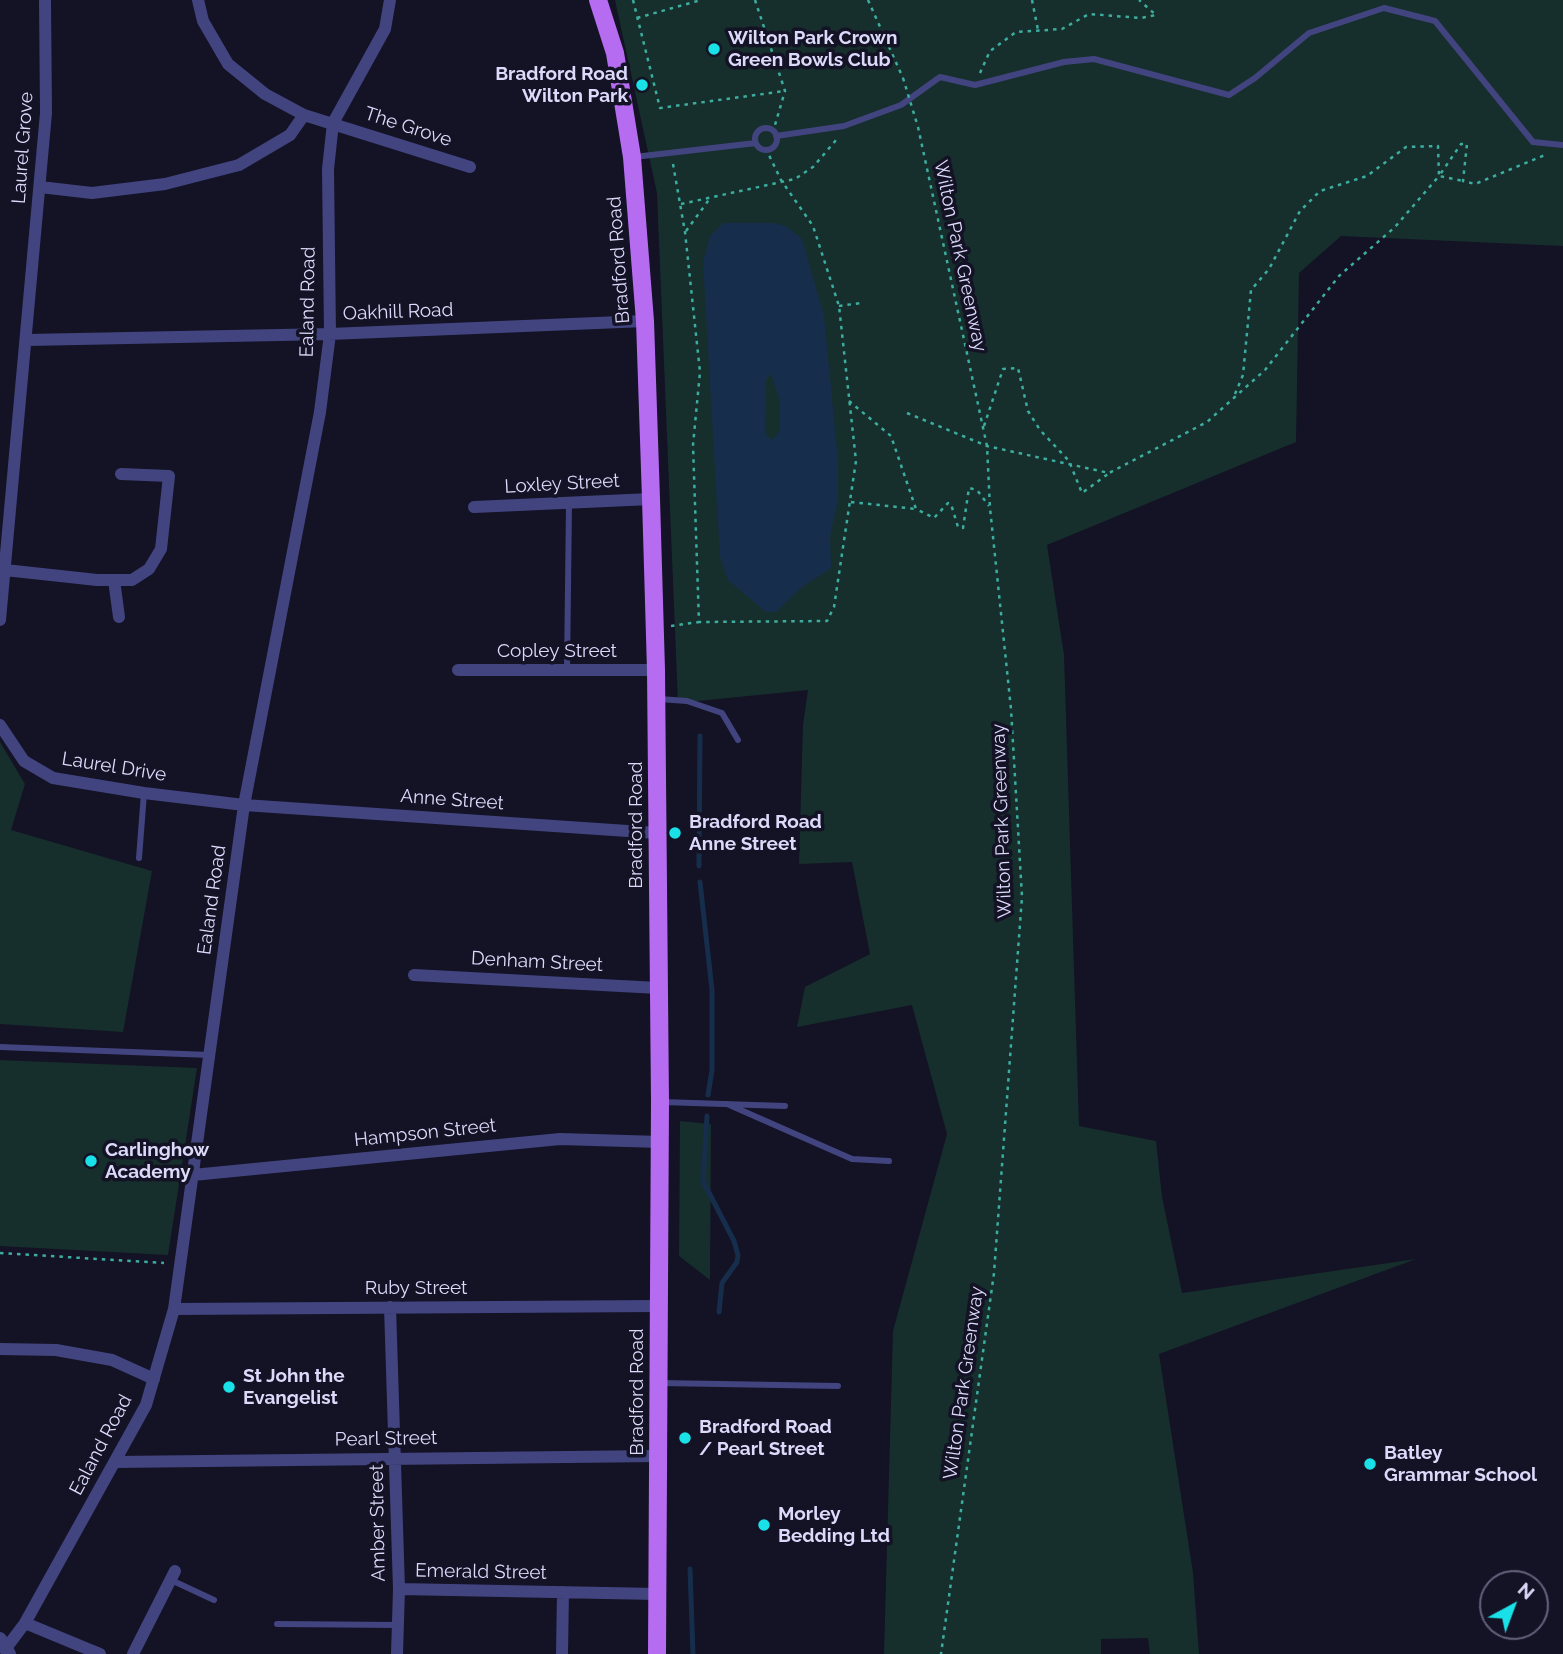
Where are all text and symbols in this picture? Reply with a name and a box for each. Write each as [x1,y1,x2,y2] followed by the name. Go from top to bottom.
[728,27,897,71] place label: Wilton Park Crown Green Bowls Club
[706,41,722,57] marker: Wilton Park Crown Green Bowls Club
[495,63,628,107] place label: Bradford Road Wilton Park
[634,77,650,93] marker: Bradford Road Wilton Park
[8,91,38,205] street label: Laurel Grove
[361,102,455,152] street label: The Grove
[929,158,991,354] street label: Wilton Park Greenway
[603,196,635,324] street label: Bradford Road
[296,246,320,358] street label: Ealand Road
[342,299,454,325] street label: Oakhill Road
[504,470,620,498] street label: Loxley Street
[497,640,617,662] street label: Copley Street
[987,723,1017,919] street label: Wilton Park Greenway
[60,747,168,787] street label: Laurel Drive
[625,761,647,889] street label: Bradford Road
[399,785,505,815] street label: Anne Street
[689,811,822,855] place label: Bradford Road Anne Street
[667,825,683,841] marker: Bradford Road Anne Street
[193,844,231,956] street label: Ealand Road
[470,947,604,977] street label: Denham Street
[353,1114,497,1152] street label: Hampson Street
[105,1139,209,1183] place label: Carlinghow Academy
[83,1153,99,1169] marker: Carlinghow Academy
[365,1277,467,1299] street label: Ruby Street
[939,1285,989,1481] street label: Wilton Park Greenway
[626,1328,648,1456] street label: Bradford Road
[243,1365,345,1409] place label: St John the Evangelist
[221,1379,237,1395] marker: St John the Evangelist
[65,1391,137,1499] street label: Ealand Road
[699,1416,832,1460] place label: Bradford Road / Pearl Street
[335,1427,437,1451] street label: Pearl Street
[677,1430,693,1446] marker: Bradford Road / Pearl Street
[1384,1442,1537,1486] place label: Batley Grammar School
[1362,1456,1378,1472] marker: Batley Grammar School
[366,1464,390,1582] street label: Amber Street
[778,1503,890,1547] place label: Morley Bedding Ltd
[756,1517,772,1533] marker: Morley Bedding Ltd
[415,1559,547,1585] street label: Emerald Street
[1479,1570,1549,1640] north arrow
[1514,1578,1539,1604] text: N

